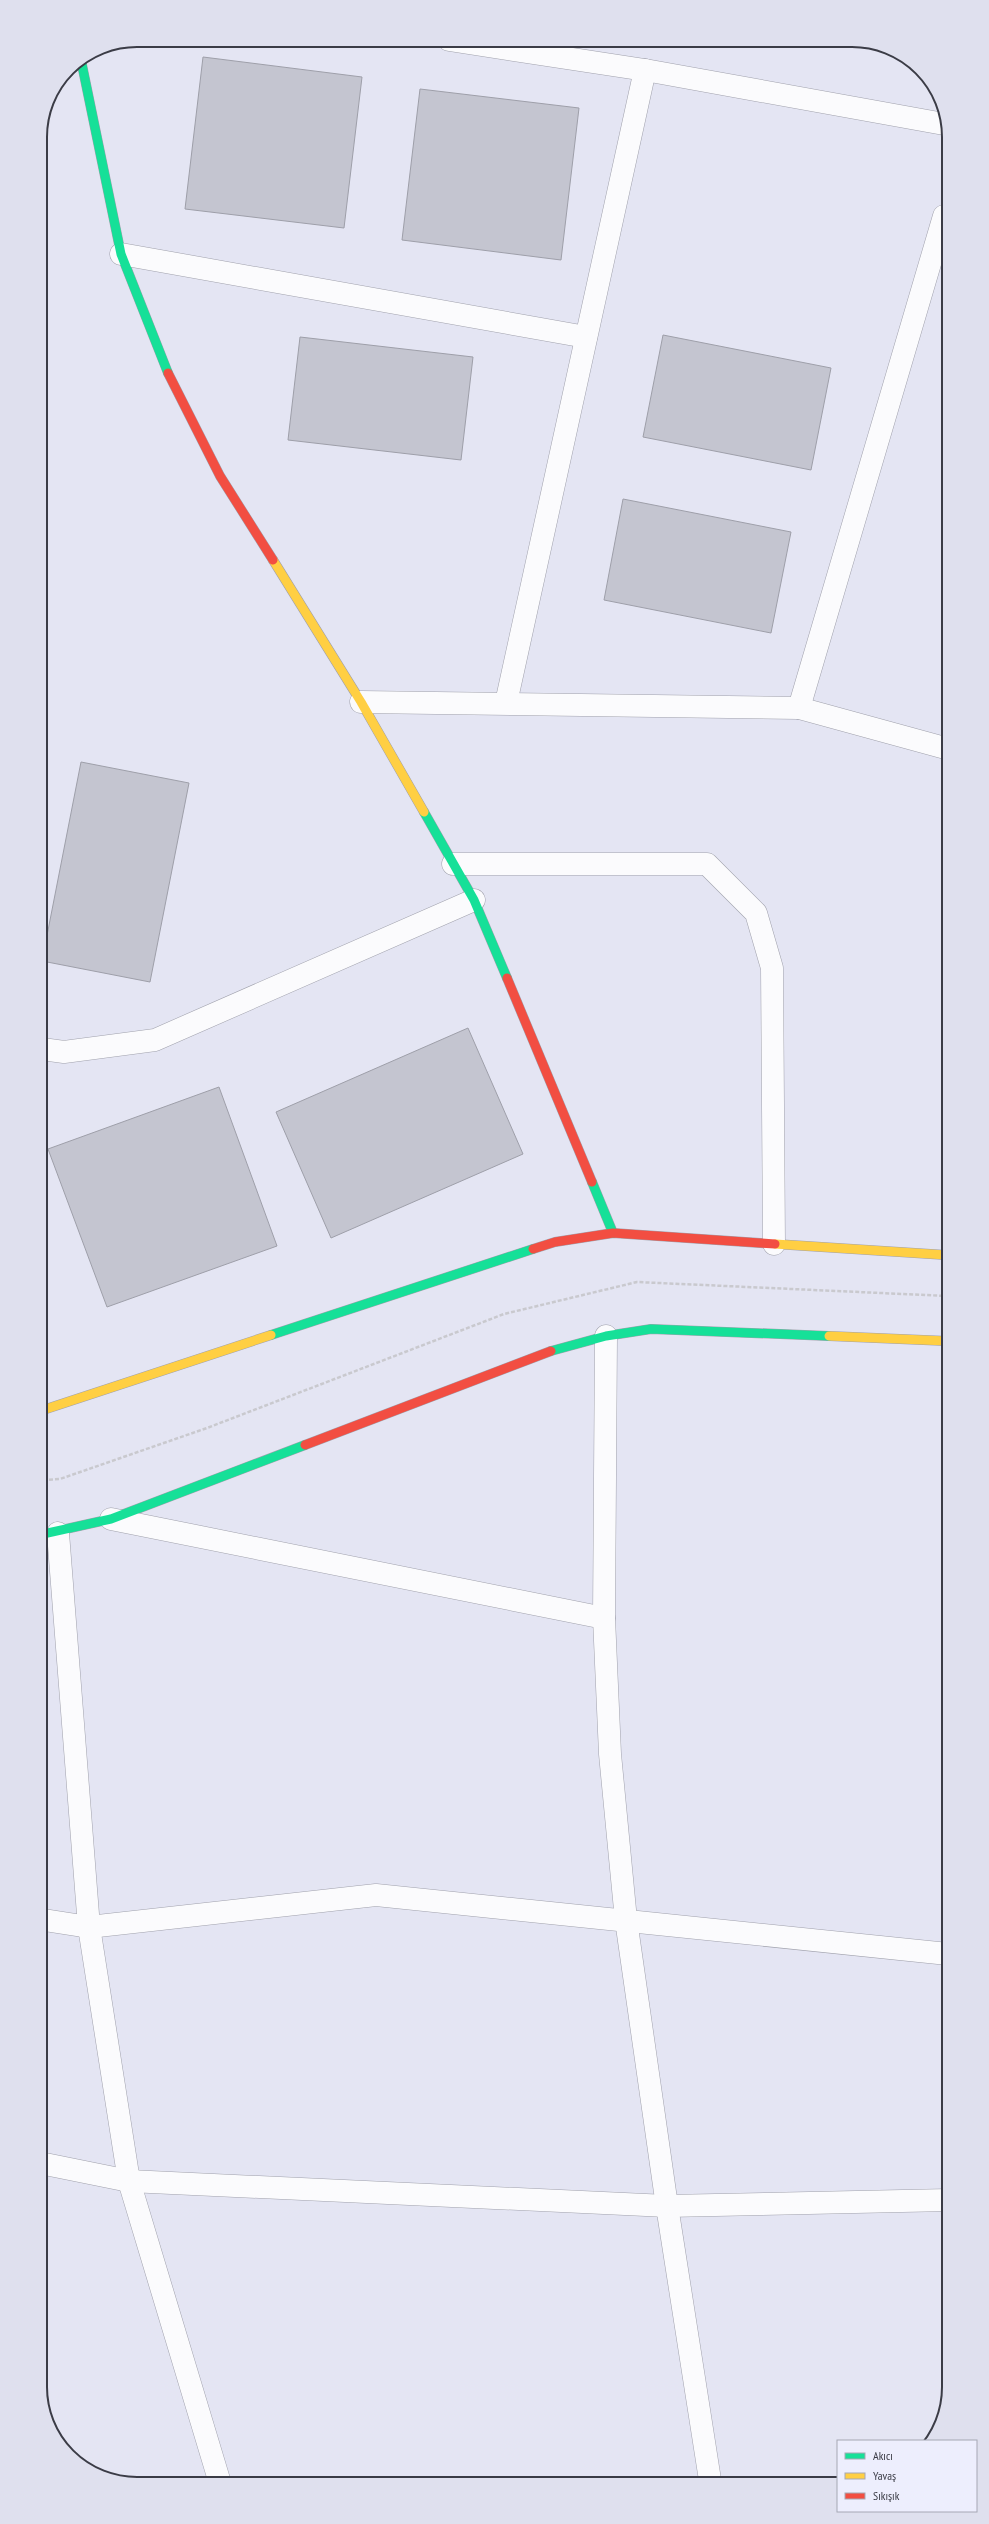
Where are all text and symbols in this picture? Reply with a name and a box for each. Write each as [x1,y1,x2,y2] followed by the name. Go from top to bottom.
[837,2440,977,2512] legend
[873,2448,893,2463] text: Akıcı
[873,2468,896,2483] text: Yavaş
[873,2488,900,2503] text: Sıkışık

